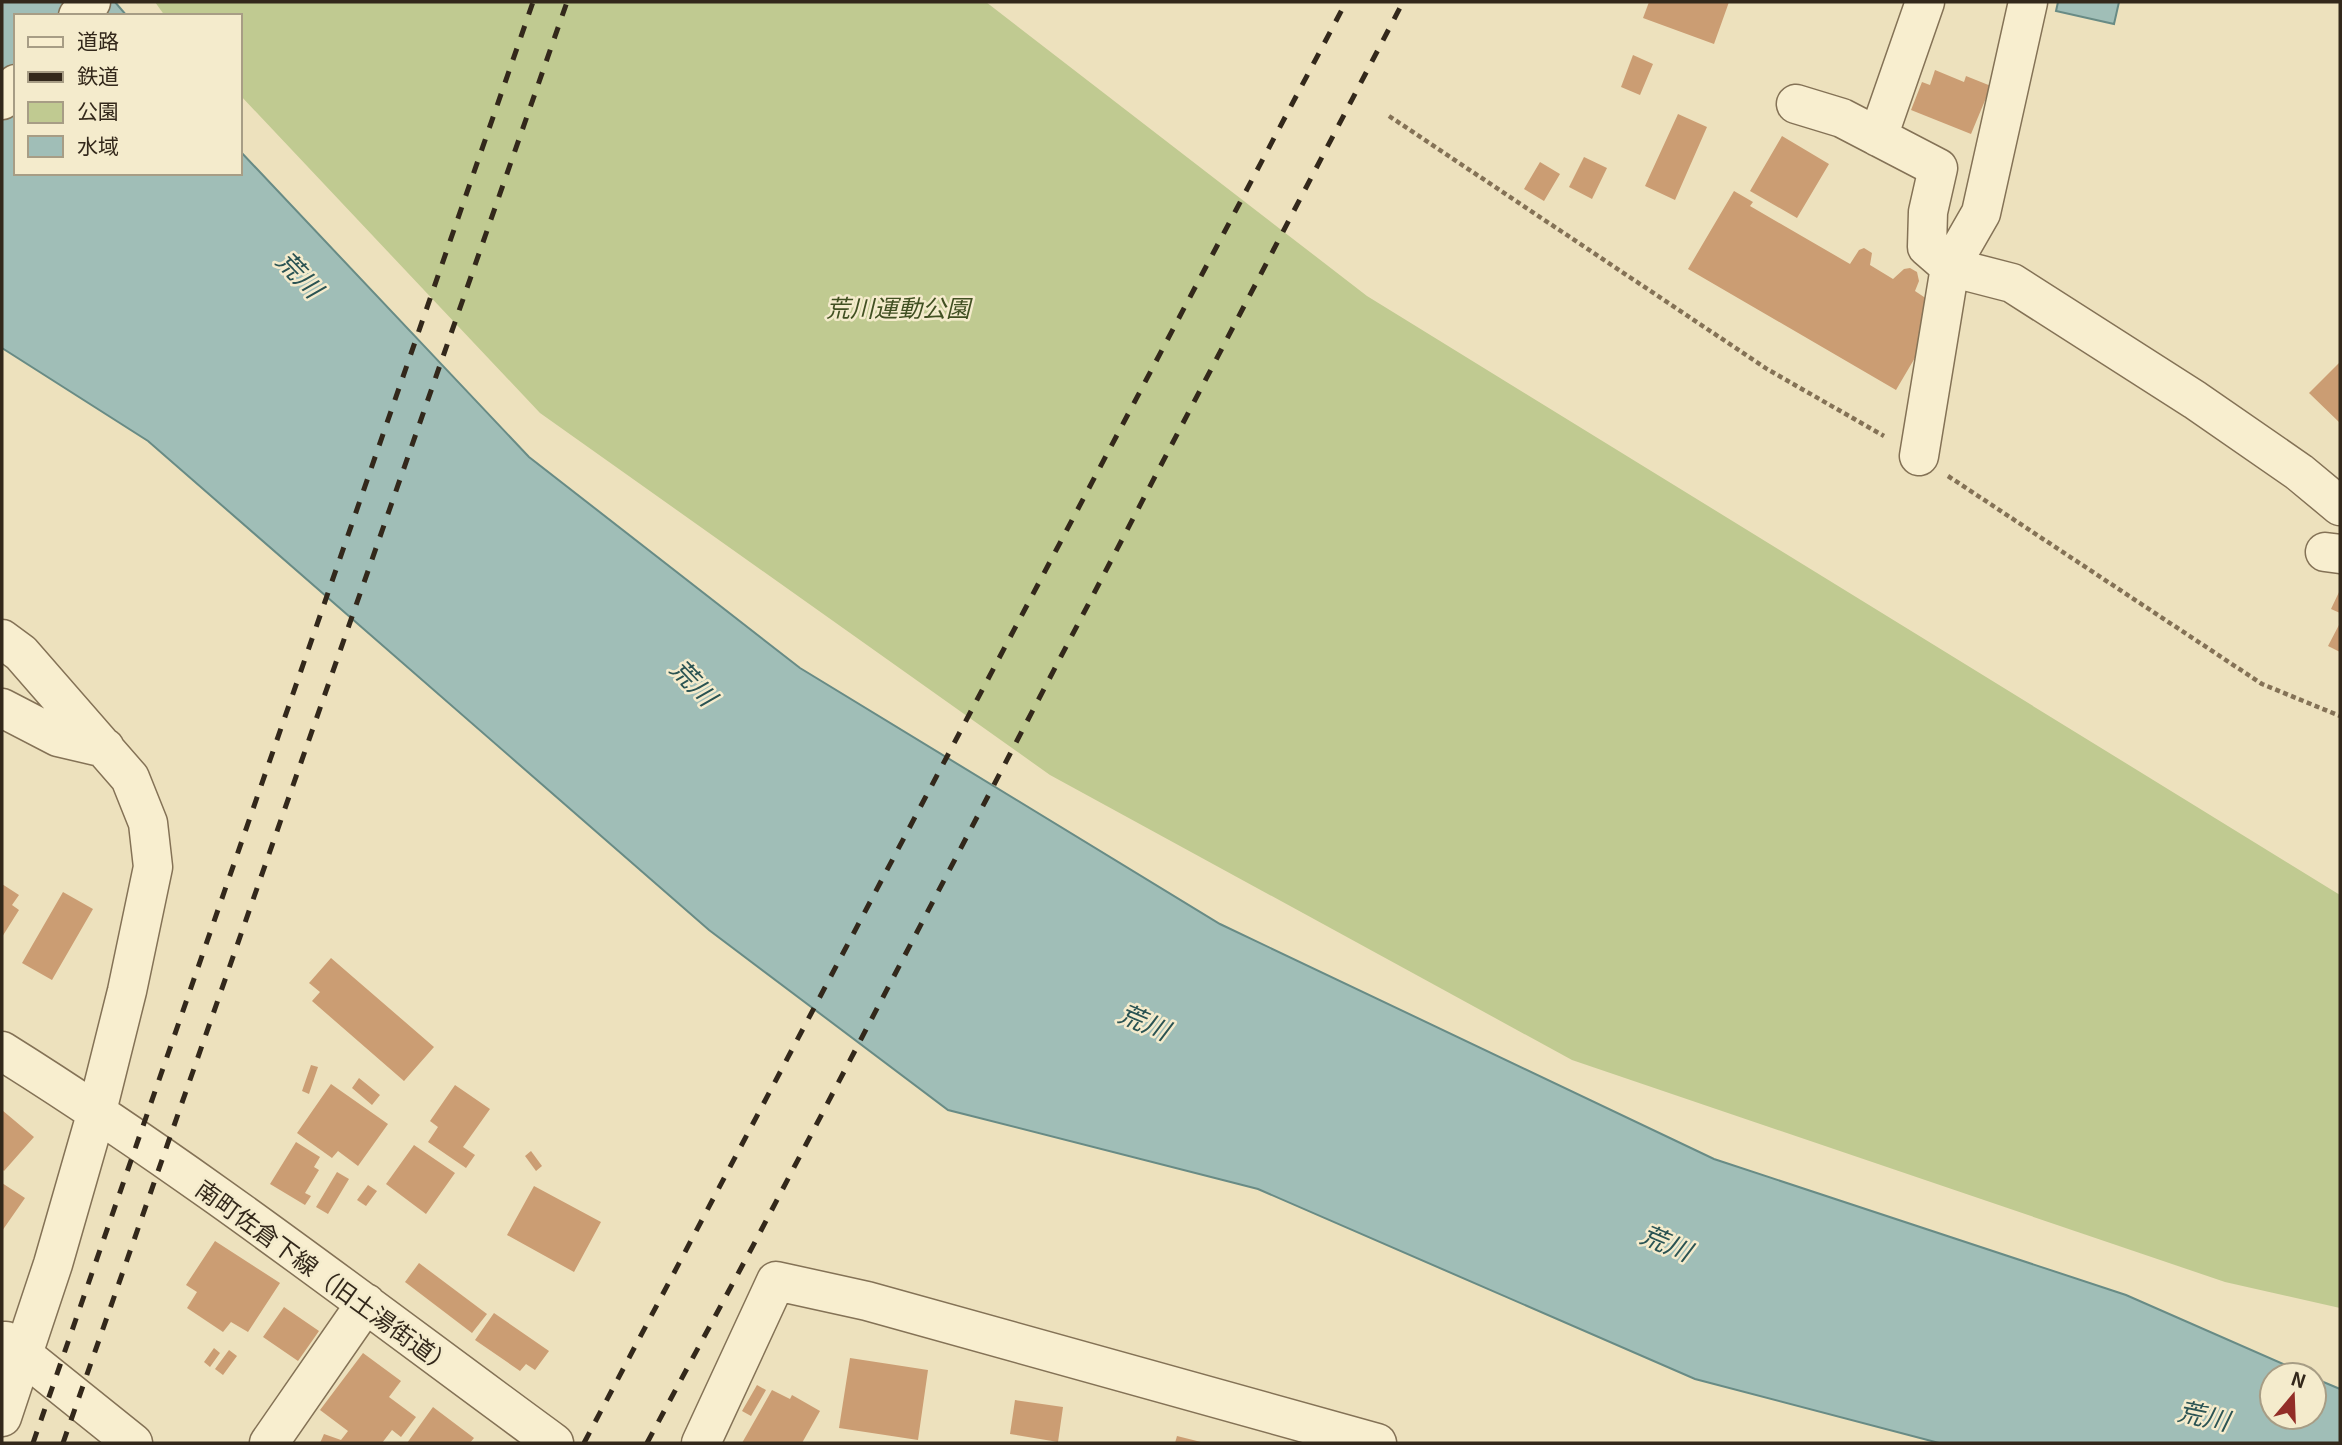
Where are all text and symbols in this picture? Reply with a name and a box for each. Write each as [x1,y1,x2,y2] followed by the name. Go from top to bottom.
[14,14,242,175] legend
[77,25,119,55] text: 道路
[77,60,119,90] text: 鉄道
[77,95,119,125] text: 公園
[77,130,119,160] text: 水域
[270,241,334,307] water label: 荒川
[826,289,973,324] park label: 荒川運動公園
[664,649,728,715] water label: 荒川
[1114,993,1179,1048] water label: 荒川
[190,1170,462,1382] street label: 南町佐倉下線（旧土湯街道）
[1636,1214,1701,1269] water label: 荒川
[2258,1361,2328,1431] north arrow
[2288,1363,2310,1394] text: N
[2175,1390,2236,1438] water label: 荒川

